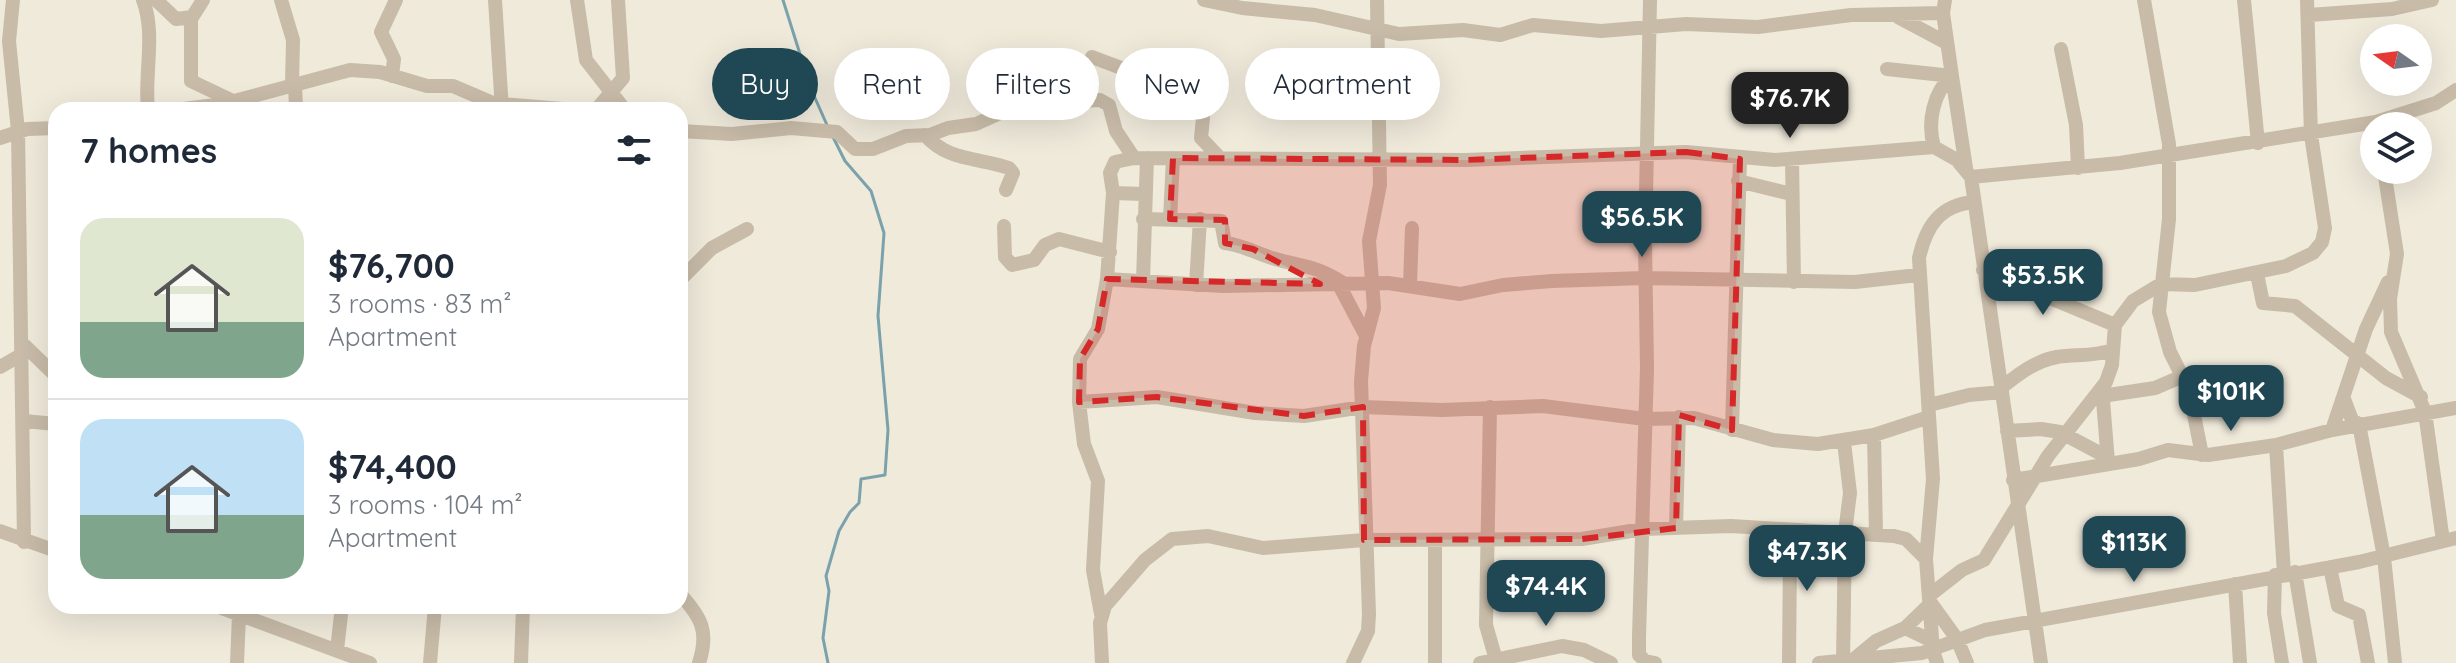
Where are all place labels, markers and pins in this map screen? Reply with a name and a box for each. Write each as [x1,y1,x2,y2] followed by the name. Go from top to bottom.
[1725,72,1855,140] pin: $76.7K
[1577,191,1707,259] pin: $56.5K
[1978,249,2108,317] pin: $53.5K
[2175,365,2287,433] pin: $101K
[2078,516,2190,584] pin: $113K
[1742,525,1872,593] pin: $47.3K
[1481,560,1611,628] pin: $74.4K

